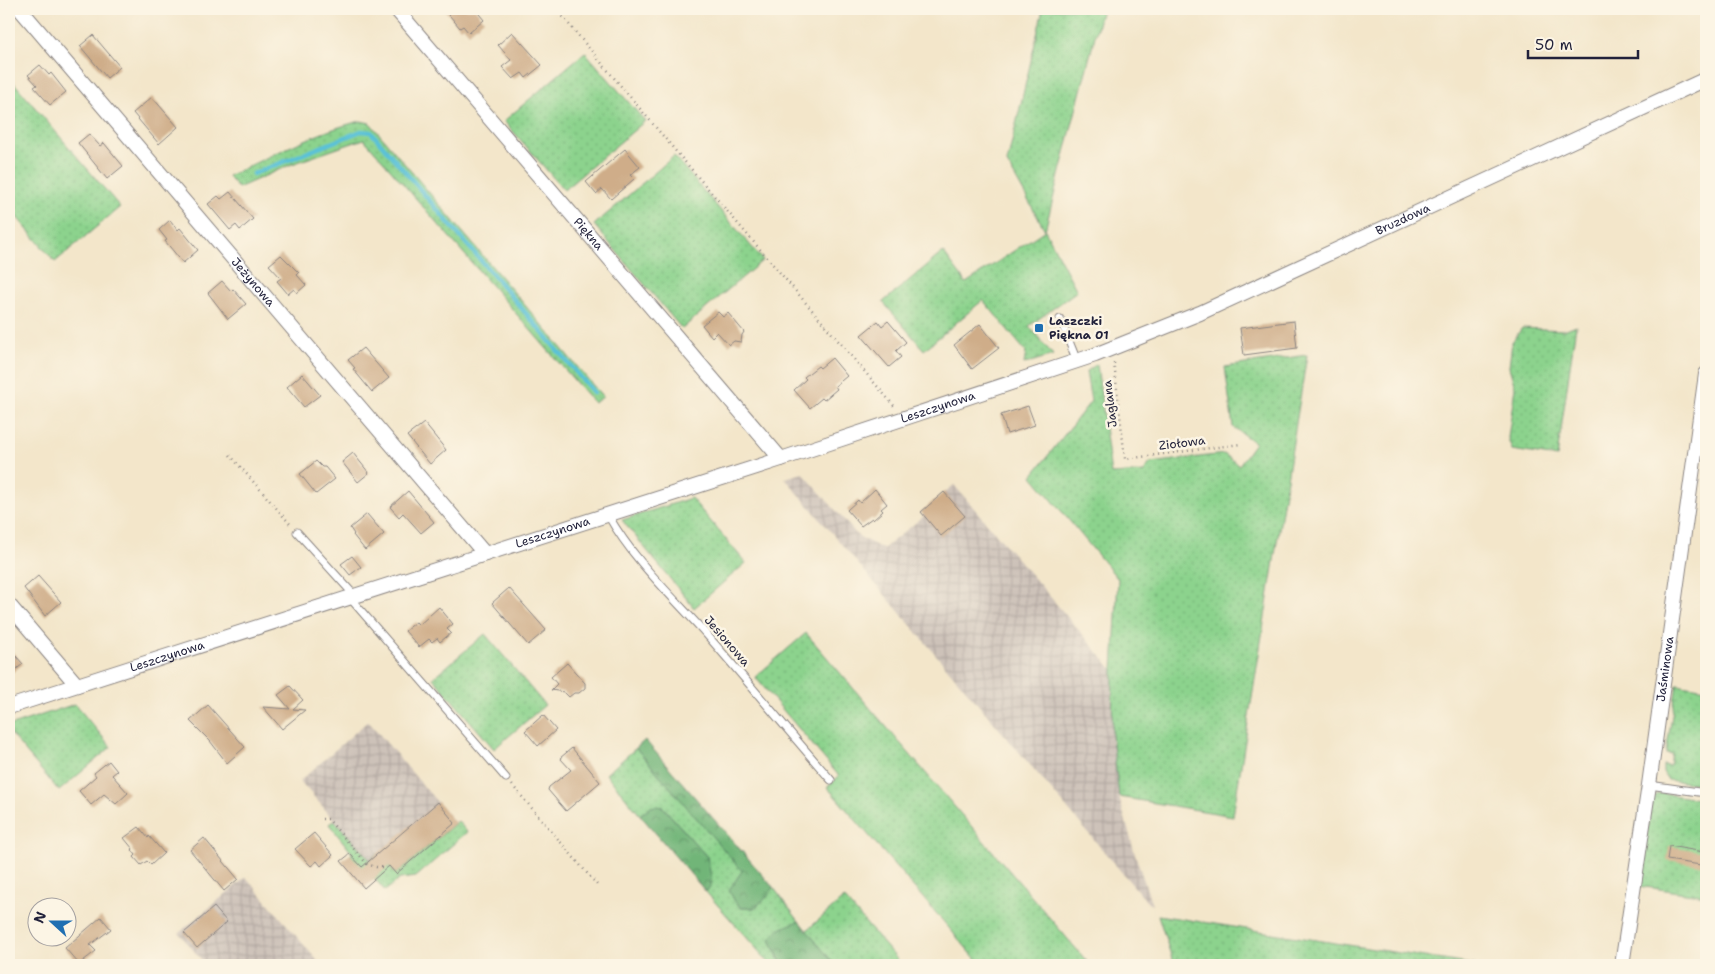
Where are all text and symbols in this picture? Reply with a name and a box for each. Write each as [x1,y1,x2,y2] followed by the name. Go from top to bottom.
[1528,28,1638,60] scale bar
[1535,35,1573,55] text: 50 m
[1373,200,1433,239] street label: Bruzdowa
[570,214,607,254] street label: Piękna
[228,254,279,310] street label: Jeżynowa
[1049,313,1109,343] place label: Laszczki Piękna 01
[1033,322,1045,334] marker: Laszczki Piękna 01
[1099,379,1121,429] street label: Jaglana
[899,387,978,427] street label: Leszczynowa
[1158,432,1207,454] street label: Ziołowa
[513,513,592,552] street label: Leszczynowa
[701,612,754,670] street label: Jesionowa
[1653,635,1678,703] street label: Jaśminowa
[128,637,207,676] street label: Leszczynowa
[28,896,78,946] north arrow
[29,909,50,926] text: N

